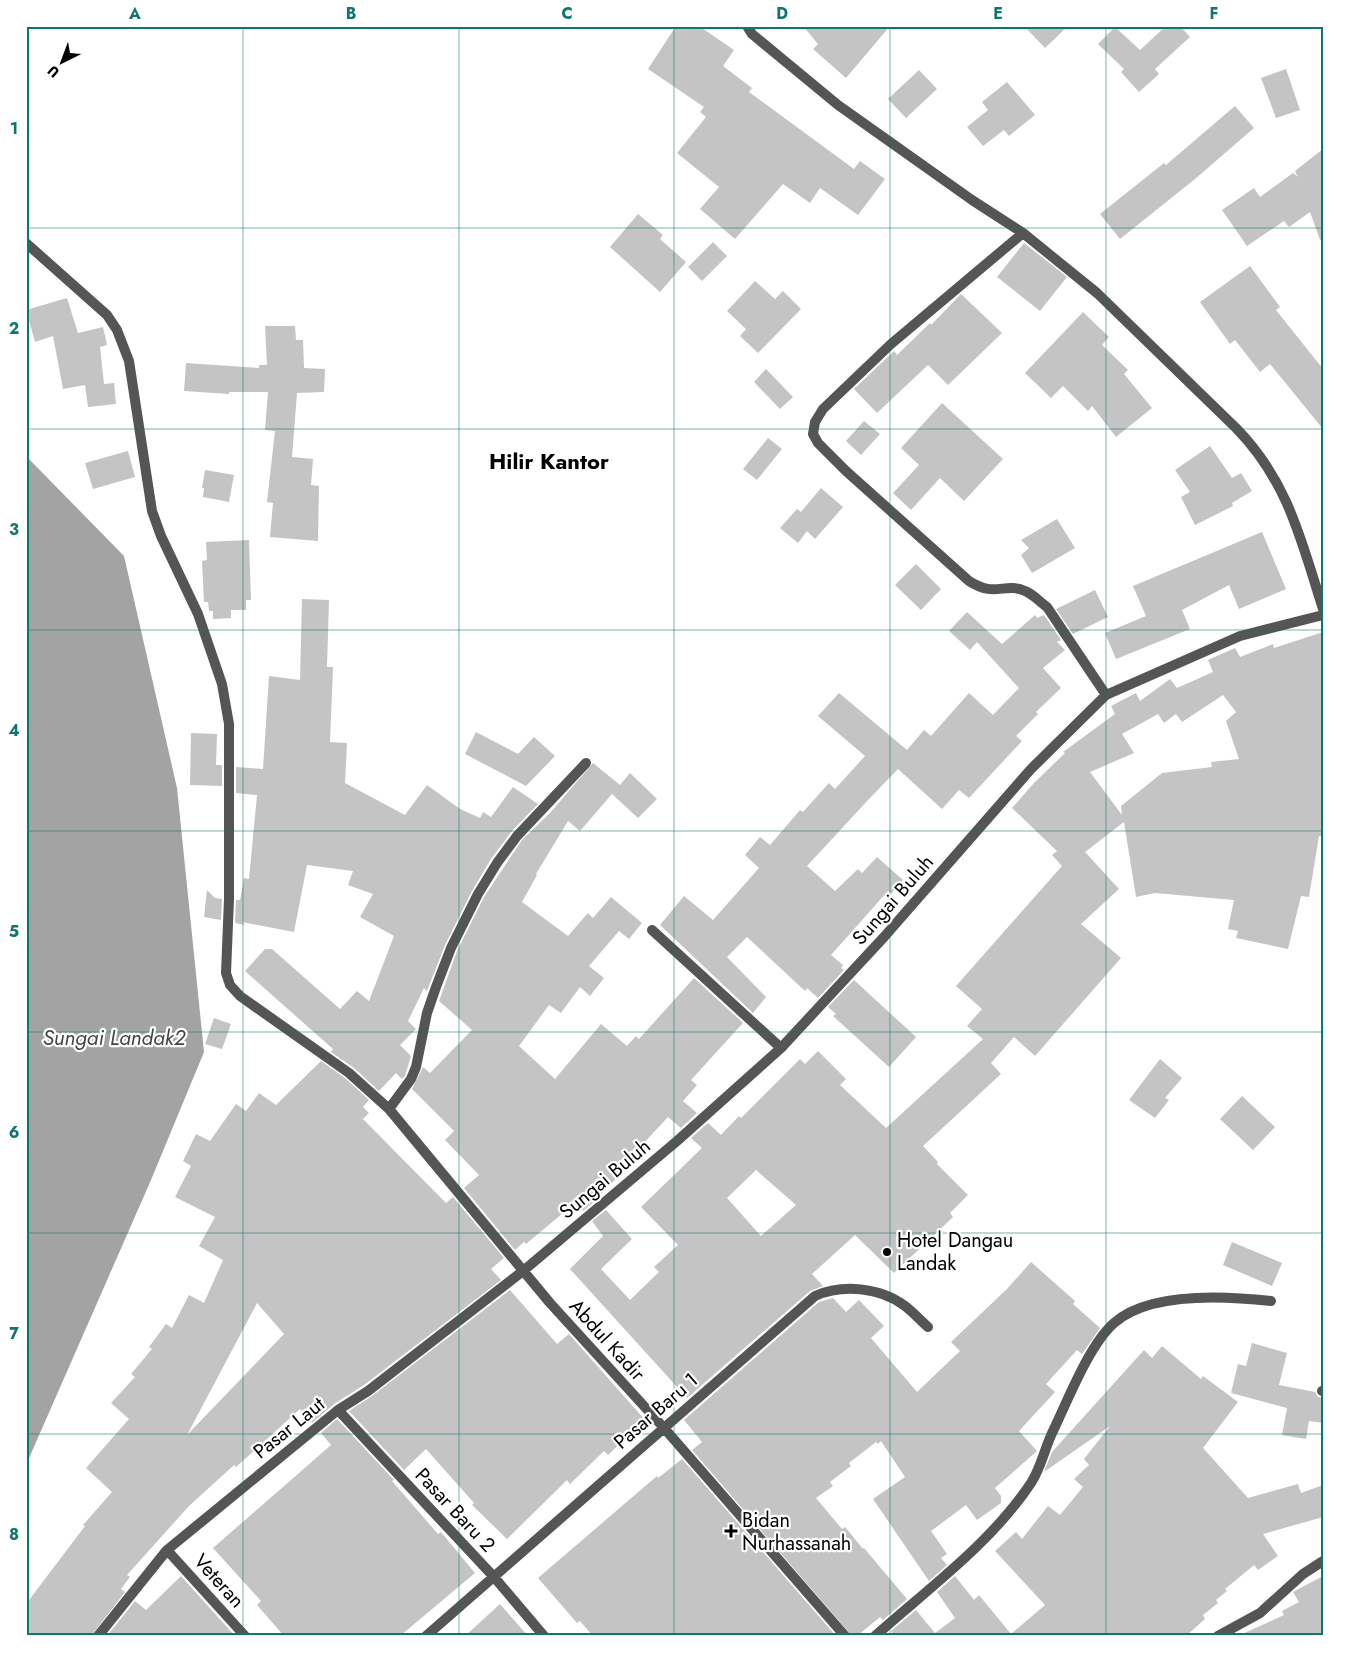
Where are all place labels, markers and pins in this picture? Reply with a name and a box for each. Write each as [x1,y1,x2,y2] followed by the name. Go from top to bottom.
[897,1226,1013,1278] place label: Hotel Dangau Landak
[881,1246,893,1258] marker: Hotel Dangau Landak
[742,1506,851,1558] place label: Bidan Nurhassanah
[724,1524,738,1538] marker: Bidan Nurhassanah

